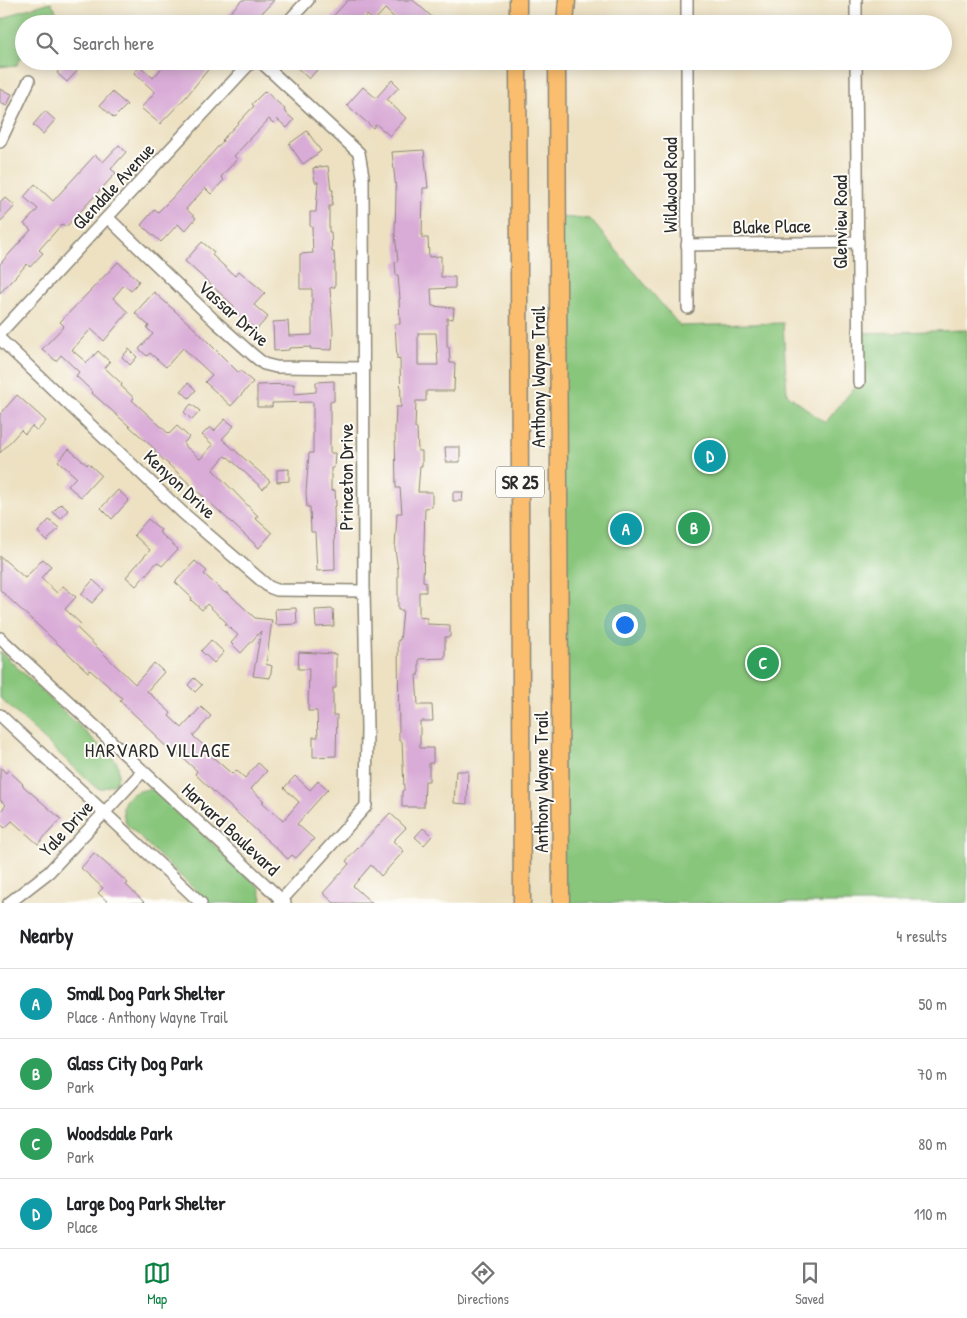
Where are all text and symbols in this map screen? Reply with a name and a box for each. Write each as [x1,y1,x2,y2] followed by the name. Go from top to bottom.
[15,15,952,70] search box
[33,29,61,57] icon: search
[73,30,154,56] text: Search here
[66,136,160,235] street label: Glendale Avenue
[657,137,683,233] street label: Wildwood Road
[827,174,853,269] street label: Glenview Road
[733,212,812,240] street label: Blake Place
[193,274,276,352] street label: Vassar Drive
[525,305,551,448] street label: Anthony Wayne Trail
[333,423,359,531] street label: Princeton Drive
[694,437,726,475] pin: D
[138,444,222,525] street label: Kenyon Drive
[496,467,544,498] road number: SR 25
[678,509,710,547] pin: B
[610,510,642,548] pin: A
[612,612,638,638] your location
[747,644,779,682] pin: C
[528,710,554,853] street label: Anthony Wayne Trail
[85,736,231,763] district label: HARVARD VILLAGE
[176,777,286,882] street label: Harvard Boulevard
[33,794,99,862] street label: Yale Drive
[20,921,73,950] text: Nearby
[896,925,947,947] text: 4 results
[67,980,225,1006] text: Small Dog Park Shelter
[32,993,40,1015] text: A
[919,993,947,1015] text: 50 m
[67,1006,228,1028] text: Place · Anthony Wayne Trail
[67,1050,203,1076] text: Glass City Dog Park
[32,1063,40,1085] text: B
[917,1063,947,1085] text: 70 m
[67,1076,94,1098] text: Park
[67,1120,172,1146] text: Woodsdale Park
[32,1133,40,1155] text: C
[918,1133,947,1155] text: 80 m
[67,1146,94,1168] text: Park
[67,1190,226,1216] text: Large Dog Park Shelter
[32,1203,40,1225] text: D
[914,1203,947,1225] text: 110 m
[67,1216,98,1238] text: Place
[143,1259,171,1308] tab: Map
[457,1259,509,1308] tab: Directions
[795,1259,824,1308] tab: Saved

